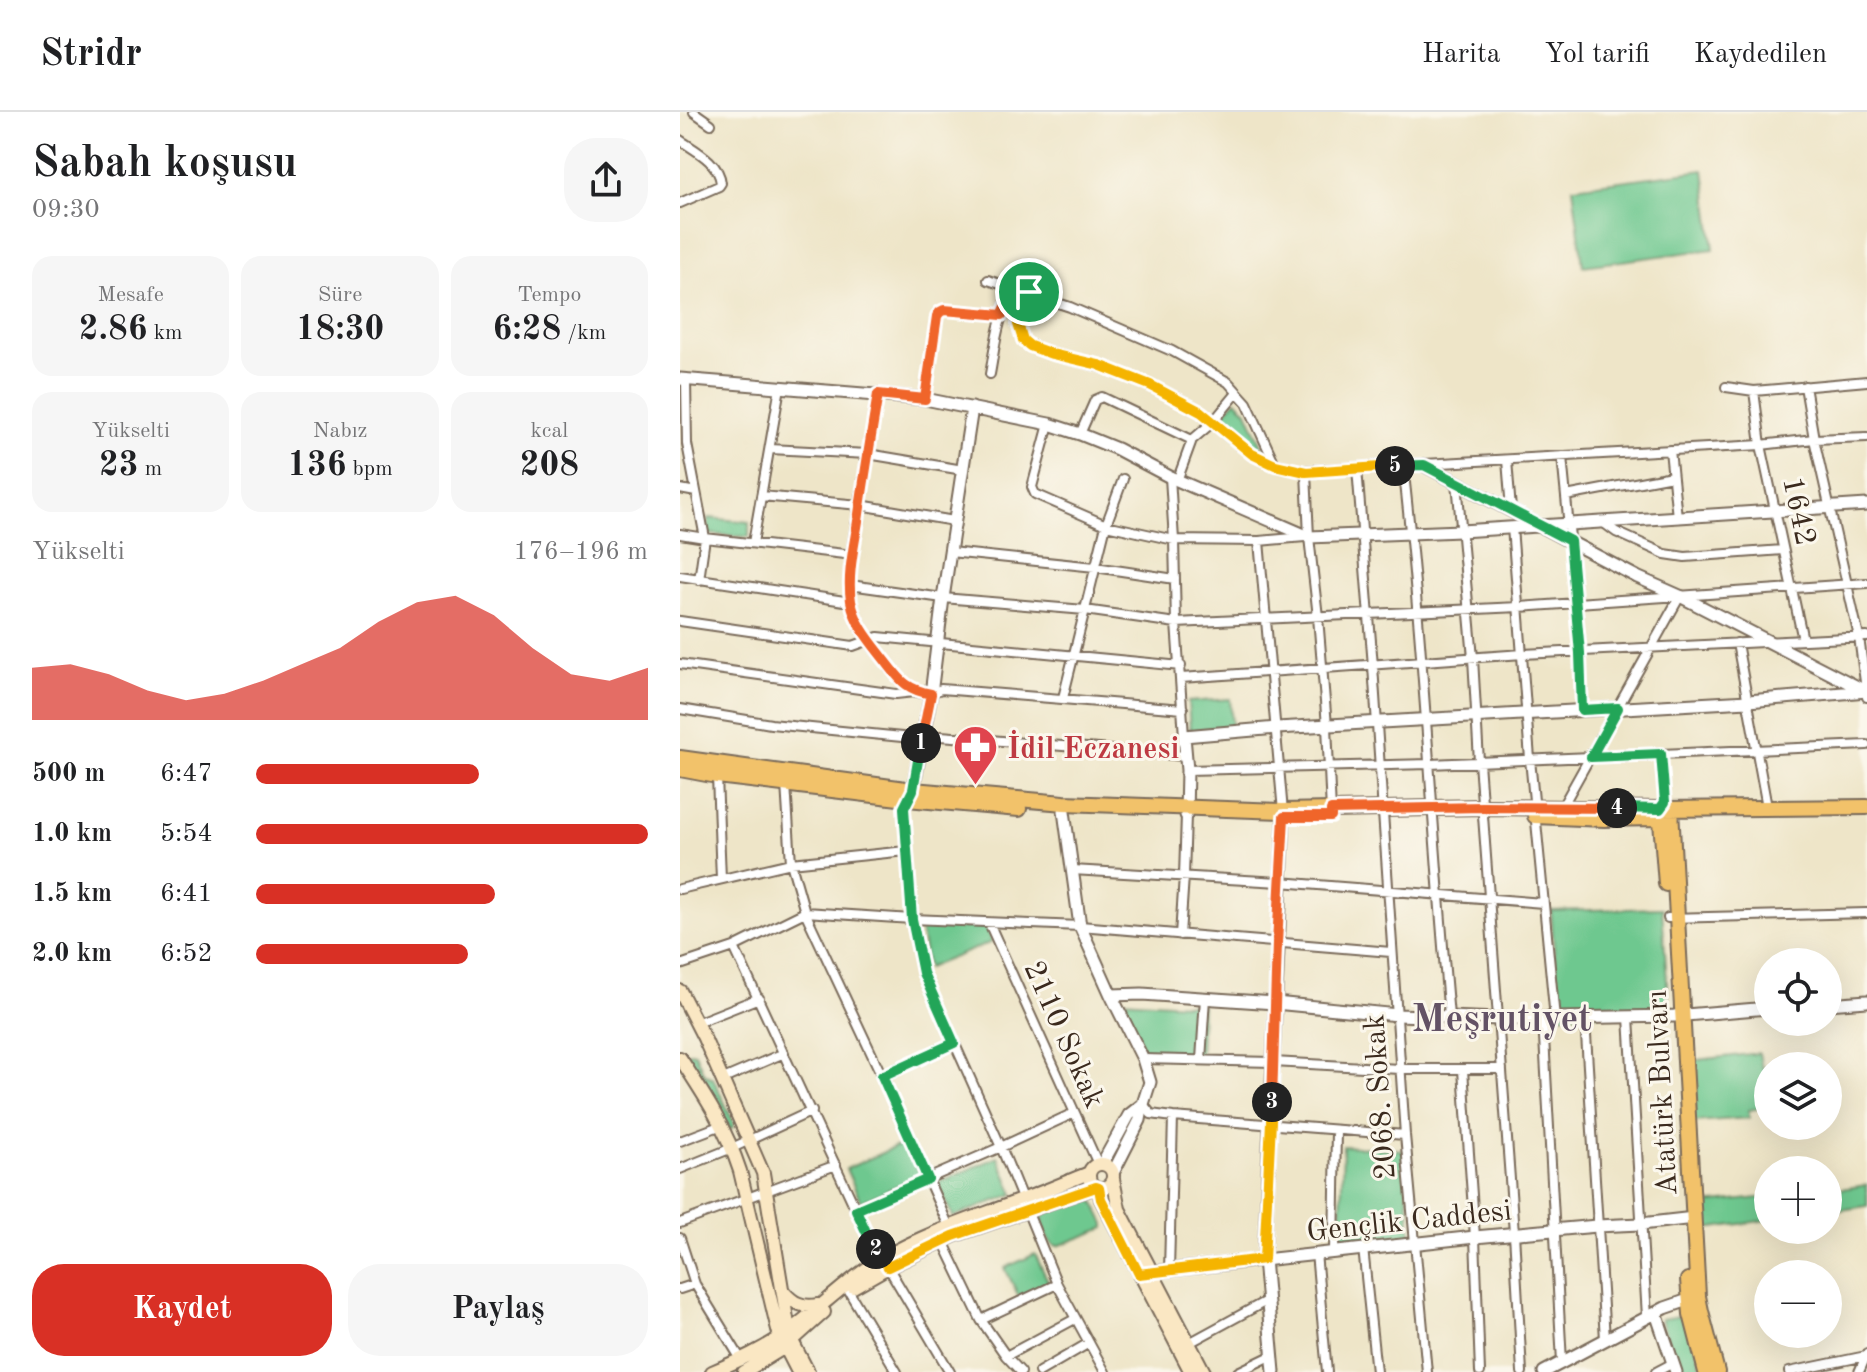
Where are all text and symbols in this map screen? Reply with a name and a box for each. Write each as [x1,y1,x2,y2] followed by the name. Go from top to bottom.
[40,36,142,74] text: Stridr
[1422,41,1501,69] text: Harita
[1545,41,1650,69] text: Yol tarifi
[1694,41,1827,69] text: Kaydedilen
[564,138,648,222] button: share
[32,142,297,186] text: Sabah koşusu
[32,197,100,223] text: 09:30
[995,258,1063,326] pin
[1007,270,1051,314] icon: arrive
[97,284,164,306] text: Mesafe
[318,284,362,306] text: Süre
[517,284,581,306] text: Tempo
[79,313,147,347] text: 2.86
[296,313,384,347] text: 18:30
[492,313,561,347] text: 6:28
[147,322,183,344] text: km
[561,322,606,344] text: /km
[91,420,170,442] text: Yükselti
[313,420,367,442] text: Nabız
[530,420,568,442] text: kcal
[1375,446,1415,486] pin: 5
[99,449,139,483] text: 23
[287,449,346,483] text: 136
[520,449,579,483] text: 208
[1389,455,1401,477] text: 5
[139,458,162,480] text: m
[346,458,393,480] text: bpm
[1776,474,1820,549] street label: 1642
[32,539,125,565] text: Yükselti
[513,539,648,565] text: 176–196 m
[901,723,941,763] pin: 1
[952,724,1000,787] pharmacy icon: İdil Eczanesi
[1007,729,1179,765] place label: İdil Eczanesi
[915,732,927,754] text: 1
[32,761,105,787] text: 500 m
[160,761,213,787] text: 6:47
[1597,788,1637,828] pin: 4
[1611,797,1623,819] text: 4
[32,821,112,847] text: 1.0 km
[160,821,213,847] text: 5:54
[32,881,112,907] text: 1.5 km
[160,881,213,907] text: 6:41
[32,941,112,967] text: 2.0 km
[160,941,213,967] text: 6:52
[1754,948,1842,1348] map controls
[1754,948,1842,1036] button: locate
[1017,957,1109,1113] street label: 2110 Sokak
[1643,989,1683,1197] street label: Atatürk Bulvarı
[1412,1002,1592,1040] district label: Meşrutiyet
[1360,1013,1402,1181] street label: 2068. Sokak
[1754,1052,1842,1140] button: layers
[1252,1082,1292,1122] pin: 3
[1266,1091,1278,1113] text: 3
[1754,1156,1842,1244] button: +
[1305,1196,1513,1248] street label: Gençlik Caddesi
[856,1229,896,1269] pin: 2
[870,1238,882,1260] text: 2
[1754,1260,1842,1348] button: −
[32,1264,332,1356] button: Kaydet
[348,1264,648,1356] button: Paylaş

